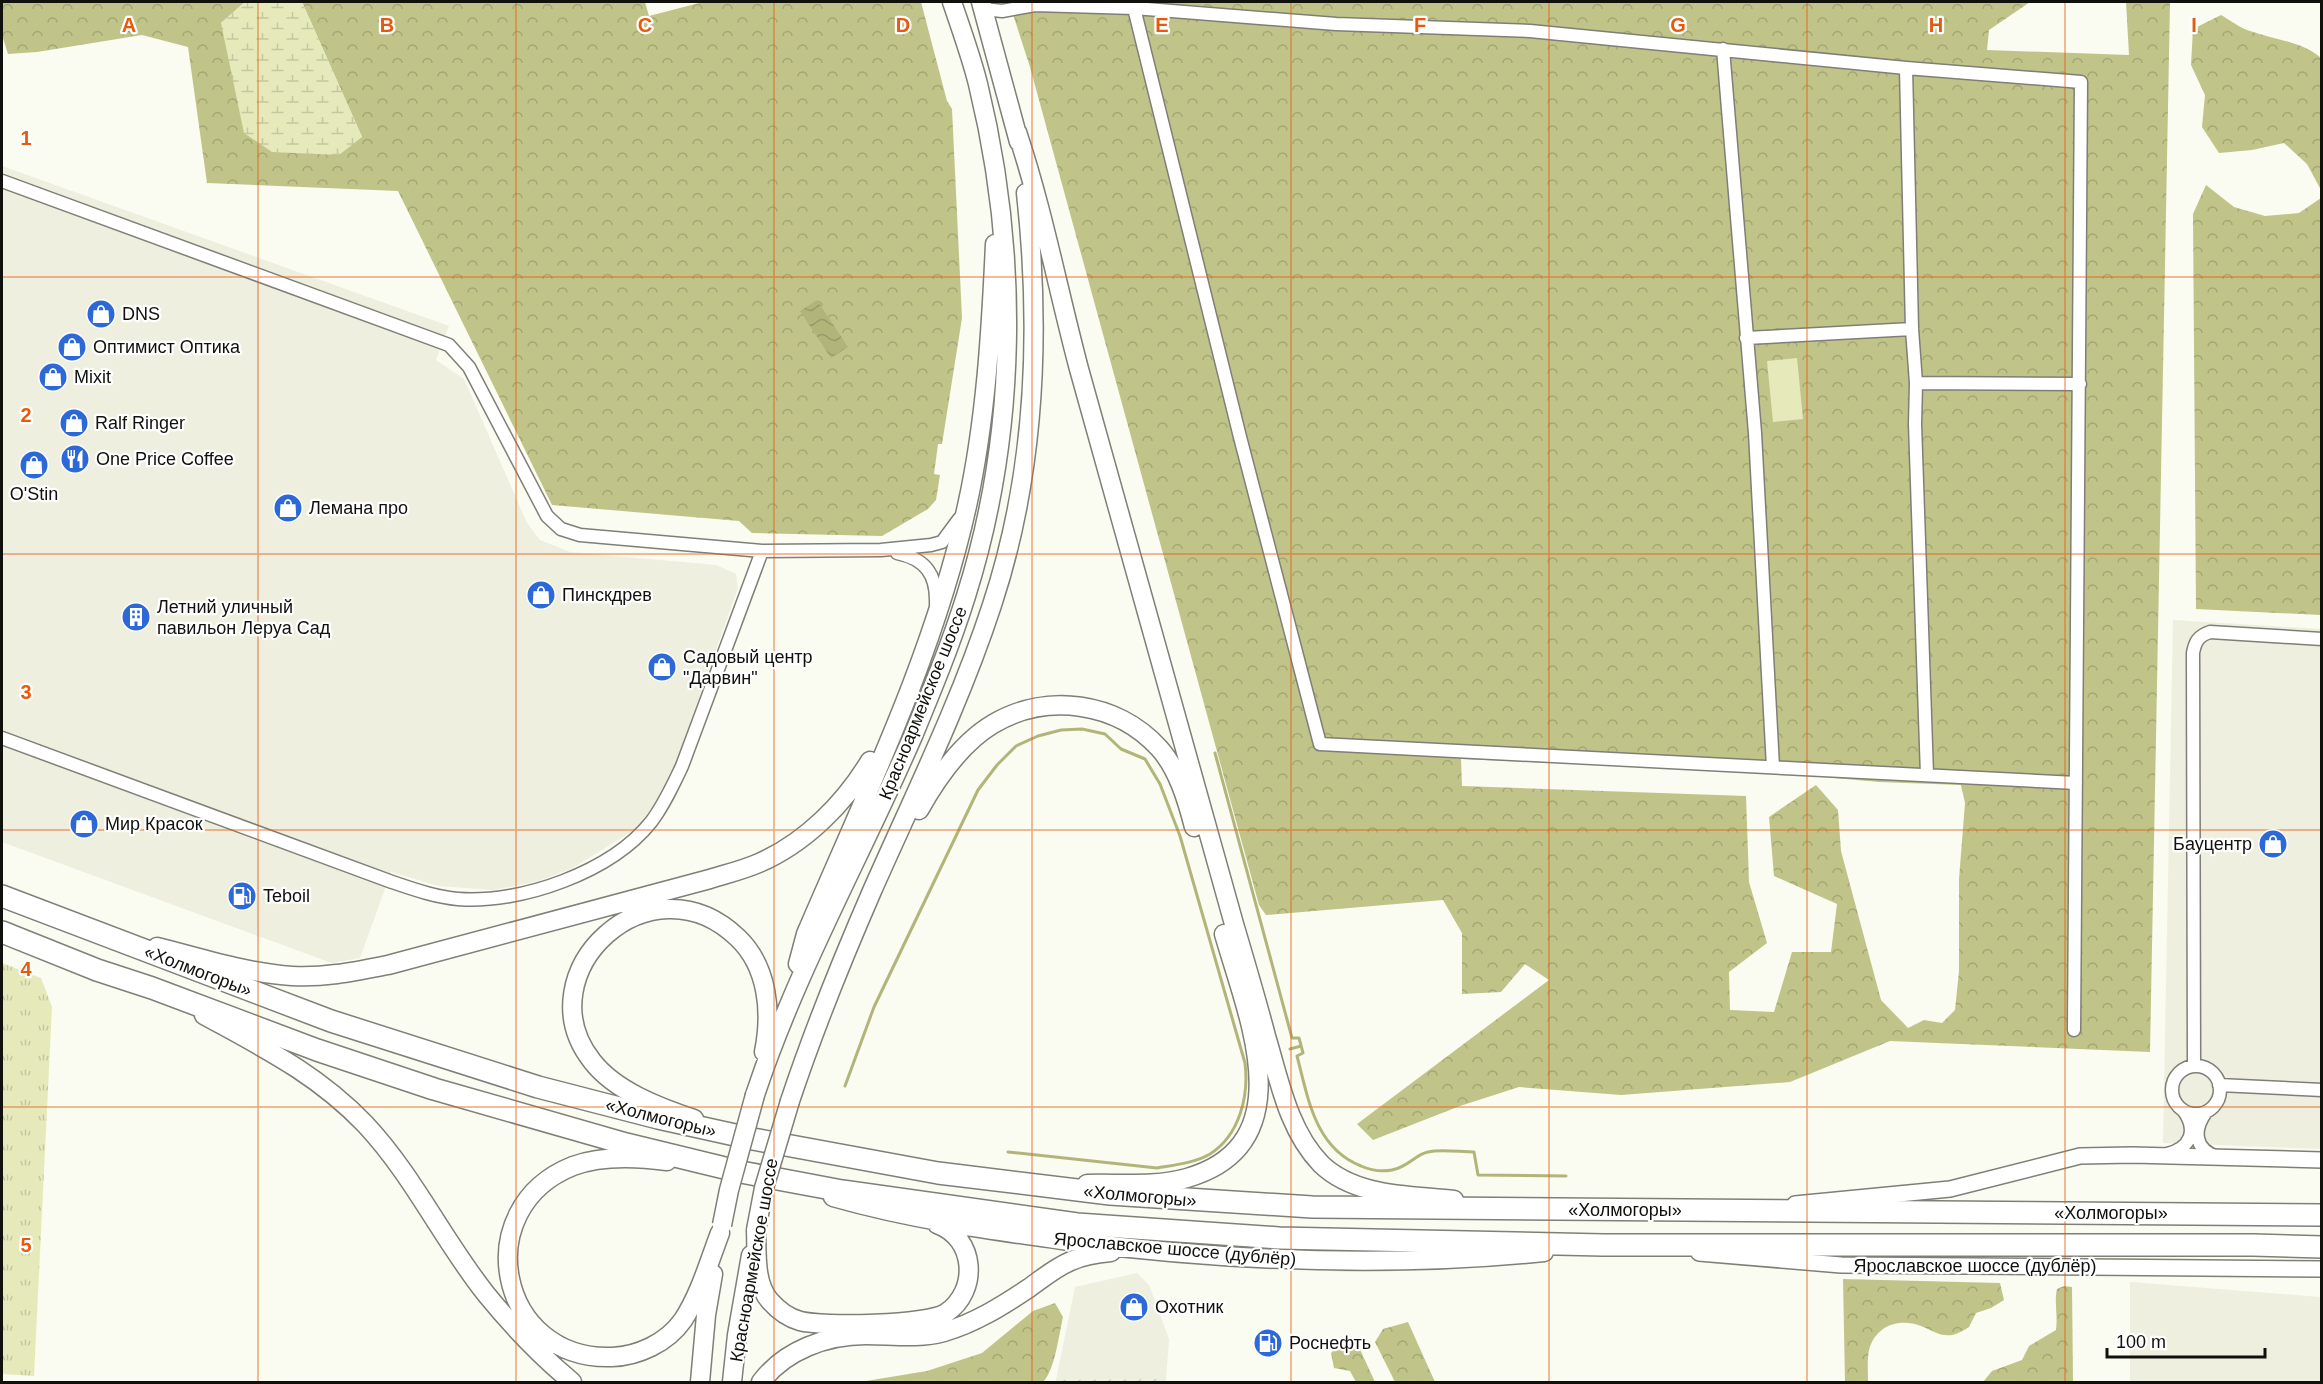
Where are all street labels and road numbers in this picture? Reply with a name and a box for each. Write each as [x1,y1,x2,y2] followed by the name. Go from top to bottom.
[875,604,971,802] street label: Красноармейское шоссе
[141,941,255,1001] street label: «Холмогоры»
[604,1095,718,1141] street label: «Холмогоры»
[726,1157,782,1363] street label: Красноармейское шоссе
[1083,1181,1197,1211] street label: «Холмогоры»
[1568,1200,1682,1220] street label: «Холмогоры»
[2054,1203,2168,1223] street label: «Холмогоры»
[1053,1228,1297,1270] street label: Ярославское шоссе (дублёр)
[1853,1256,2097,1276] street label: Ярославское шоссе (дублёр)

